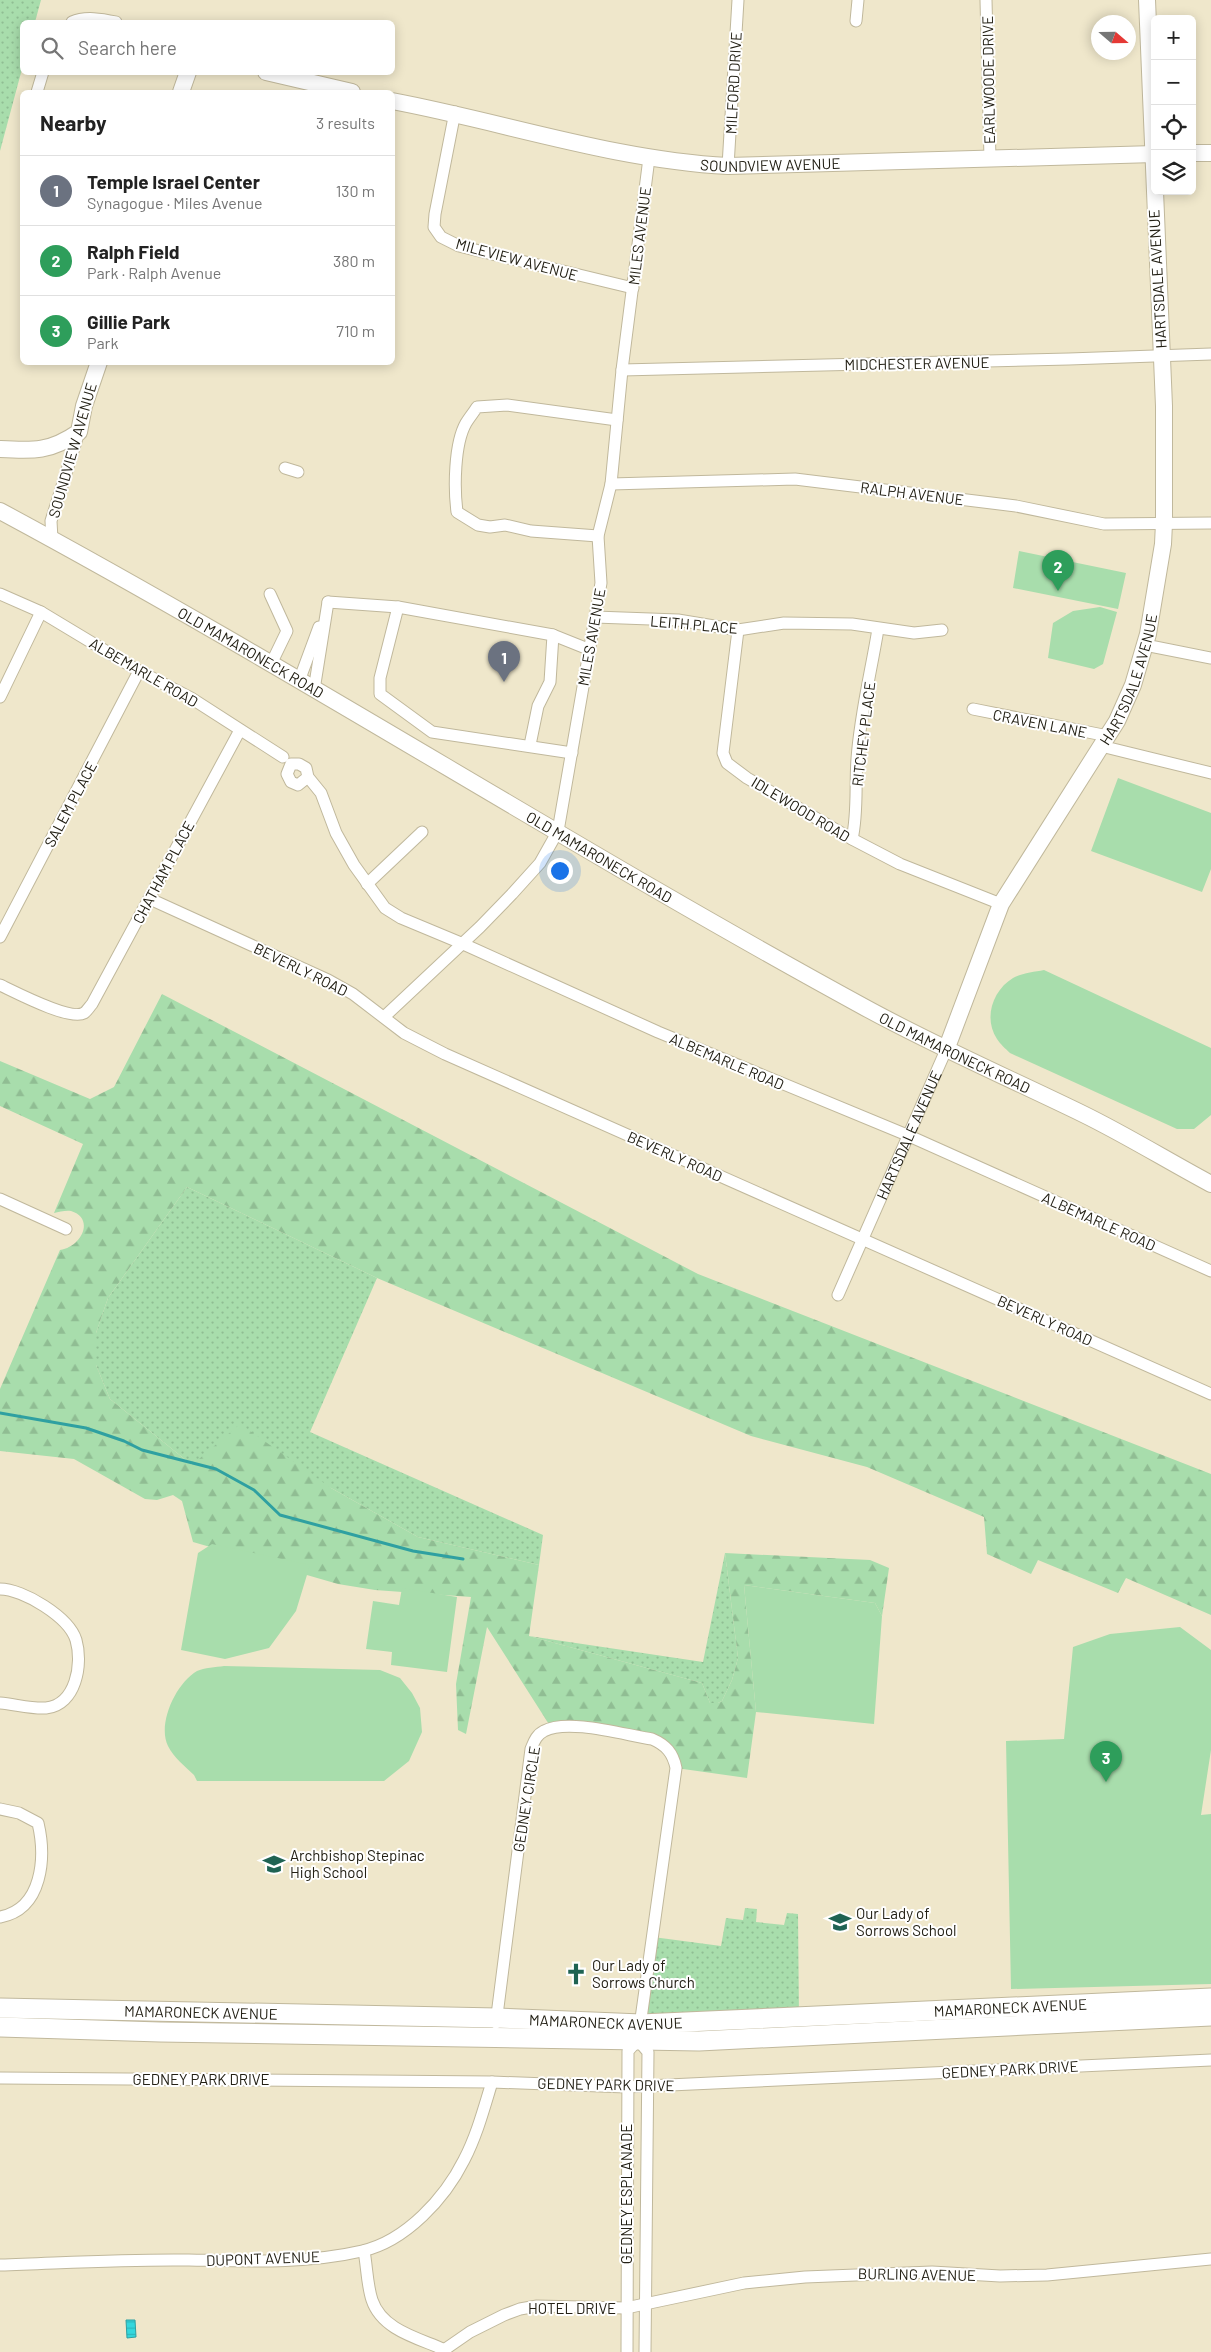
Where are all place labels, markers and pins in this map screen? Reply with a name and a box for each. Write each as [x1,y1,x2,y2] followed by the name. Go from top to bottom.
[1042,550,1074,591] pin: 2
[488,641,520,682] pin: 1
[1090,1741,1122,1782] pin: 3
[290,1846,425,1881] place label: Archbishop Stepinac High School
[261,1851,287,1877] school or university icon: Archbishop Stepinac High School
[856,1904,957,1939] place label: Our Lady of Sorrows School
[827,1909,853,1935] school or university icon: Our Lady of Sorrows School
[592,1956,695,1991] place label: Our Lady of Sorrows Church
[563,1961,589,1987] church icon: Our Lady of Sorrows Church

